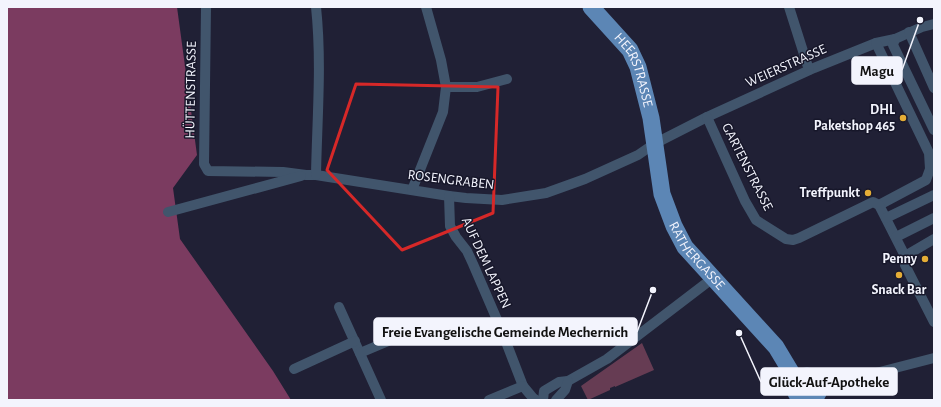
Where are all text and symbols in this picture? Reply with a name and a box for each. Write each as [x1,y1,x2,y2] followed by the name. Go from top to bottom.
[611,30,655,109] street label: HEERSTRASSE
[180,41,199,139] street label: HÜTTENSTRASSE
[744,42,829,90] street label: WEIERSTRASSE
[852,57,902,84] callout: Magu
[860,64,894,79] text: Magu
[814,103,896,133] place label: DHL Paketshop 465
[898,113,908,123] marker: DHL Paketshop 465
[719,121,775,213] street label: GARTENSTRASSE
[407,168,495,192] street label: ROSENGRABEN
[800,186,860,200] place label: Treffpunkt
[863,188,873,198] marker: Treffpunkt
[459,215,513,311] street label: AUF DEM LAPPEN
[666,220,727,293] street label: RATHERGASSE
[882,252,918,266] place label: Penny
[920,254,930,264] marker: Penny
[894,270,904,280] marker: Snack Bar
[872,283,927,297] place label: Snack Bar
[374,318,637,345] callout: Freie Evangelische Gemeinde Mechernich
[382,325,628,340] text: Freie Evangelische Gemeinde Mechernich
[761,368,897,395] callout: Glück-Auf-Apotheke
[769,375,889,390] text: Glück-Auf-Apotheke

